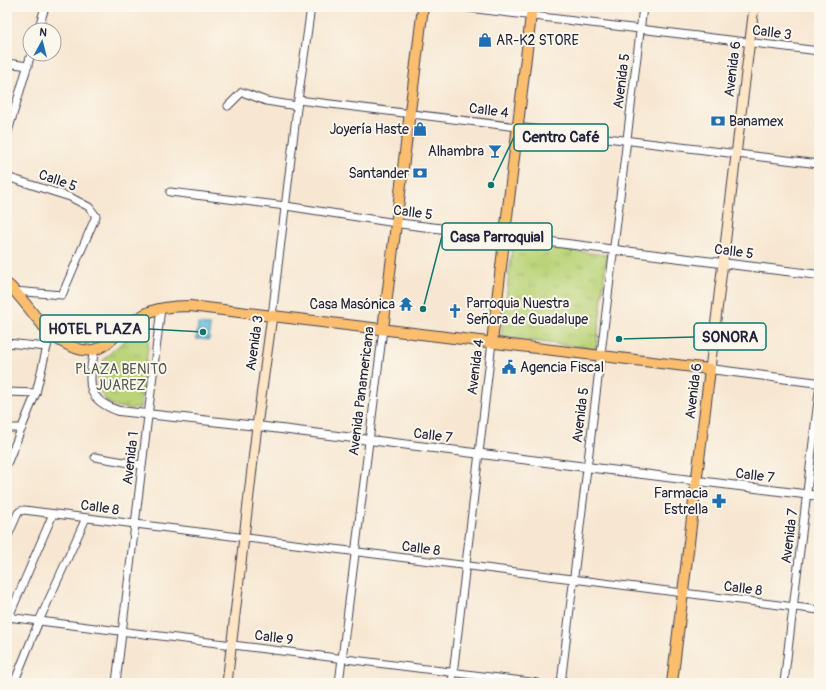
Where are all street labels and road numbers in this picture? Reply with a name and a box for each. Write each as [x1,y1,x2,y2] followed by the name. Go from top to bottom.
[751,22,793,43] street label: Calle 3
[721,40,744,98] street label: Avenida 6
[610,52,633,110] street label: Avenida 5
[468,100,510,121] street label: Calle 4
[36,166,79,195] street label: Calle 5
[392,202,434,223] street label: Calle 5
[713,241,755,262] street label: Calle 5
[242,314,267,372] street label: Avenida 3
[345,325,378,457] street label: Avenida Panamericana
[464,338,487,396] street label: Avenida 4
[682,362,705,420] street label: Avenida 6
[569,386,592,444] street label: Avenida 5
[412,425,454,446] street label: Calle 7
[119,430,142,486] street label: Avenida 1
[734,465,776,486] street label: Calle 7
[80,496,120,519] street label: Calle 8
[778,507,801,565] street label: Avenida 7
[401,538,441,559] street label: Calle 8
[723,578,763,599] street label: Calle 8
[254,627,294,648] street label: Calle 9

